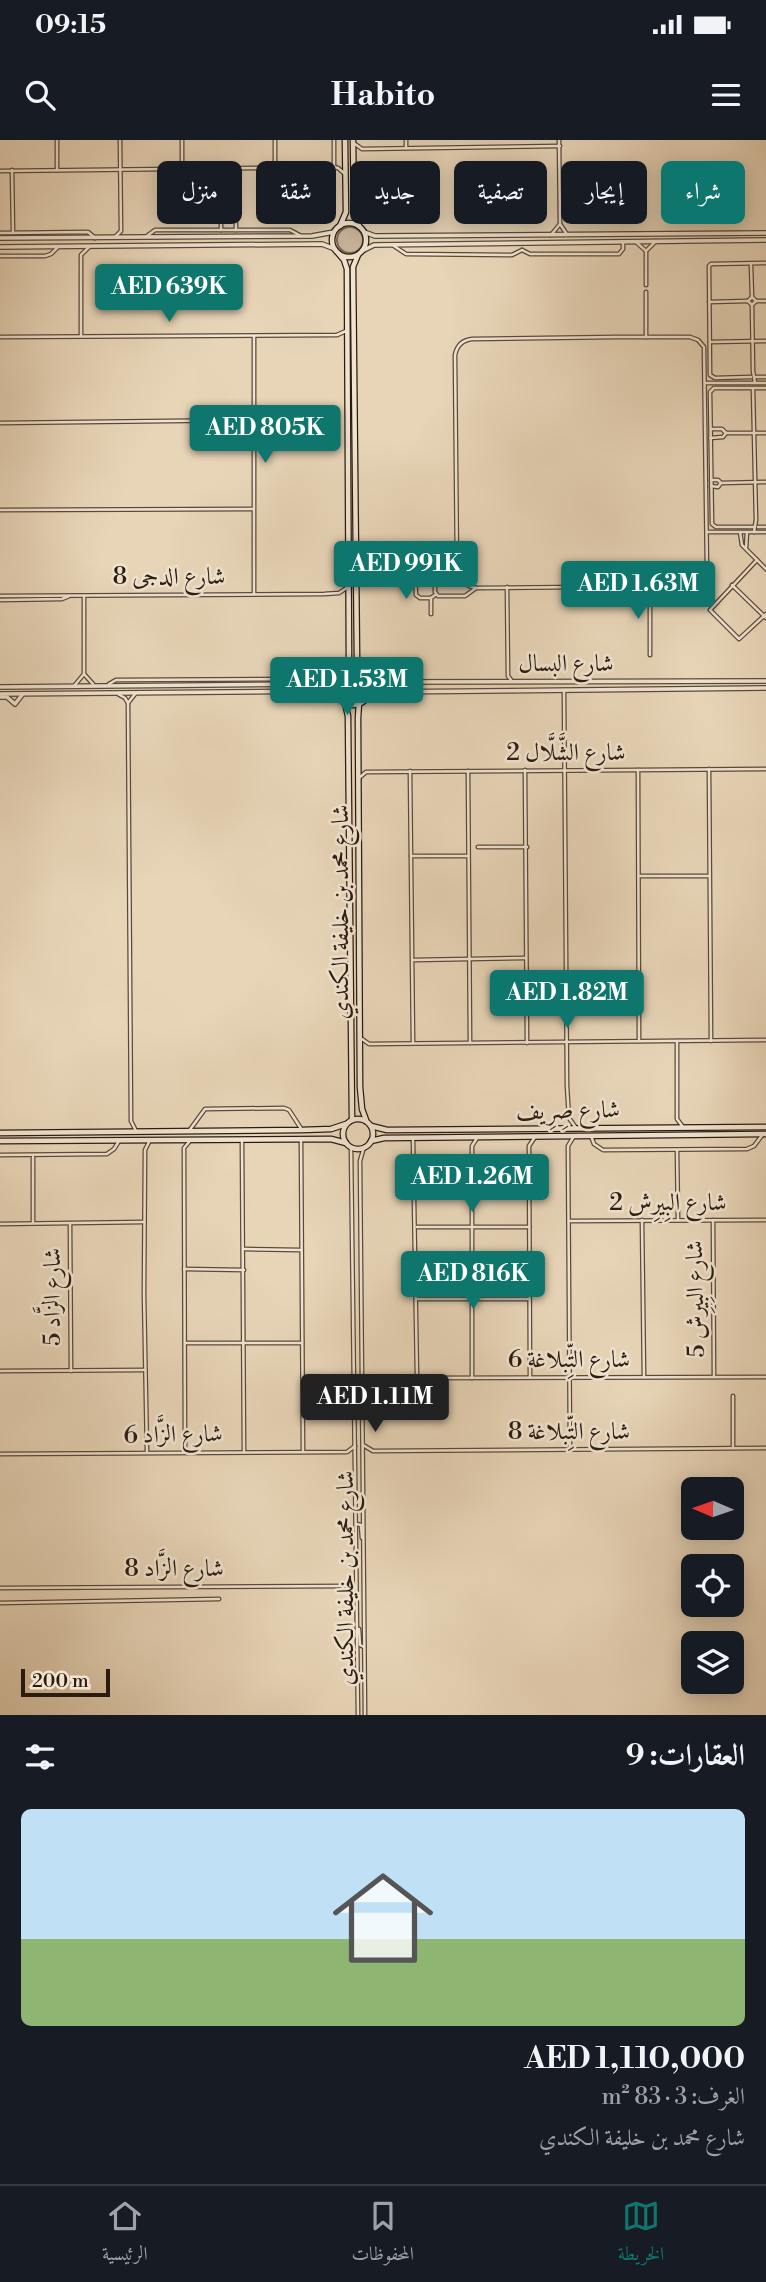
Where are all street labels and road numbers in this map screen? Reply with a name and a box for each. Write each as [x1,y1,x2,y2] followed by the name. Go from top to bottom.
[113,562,225,596] street label: شارع الدجى 8
[518,649,614,683] street label: شارع البسال
[506,732,626,772] street label: شارع الشَّلَّال 2
[326,805,360,1019] street label: شارع محمد بن خليفة الكندي
[516,1095,620,1131] street label: شارع صِرِيف
[609,1188,727,1222] street label: شارع البِيرِش 2
[680,1240,716,1358] street label: شارع البِيرِش 5
[32,1248,72,1346] street label: شارع الزَّاد 5
[508,1343,630,1379] street label: شارع التِّبلاغة 6
[123,1413,223,1455] street label: شارع الزَّاد 6
[508,1415,630,1451] street label: شارع التِّبلاغة 8
[331,1471,365,1685] street label: شارع محمد بن خليفة الكندي
[124,1548,224,1588] street label: شارع الزَّاد 8

